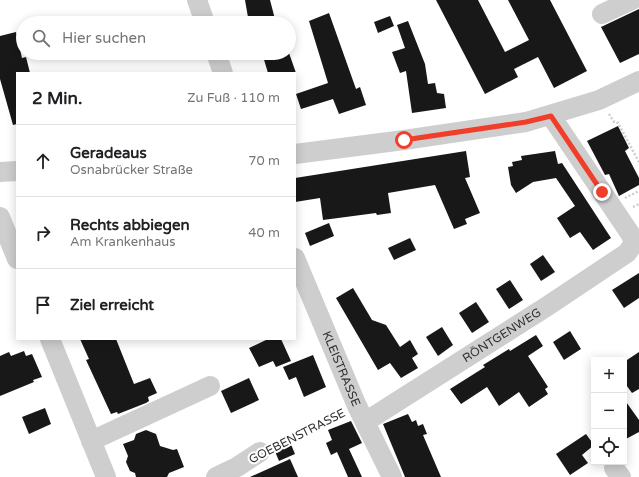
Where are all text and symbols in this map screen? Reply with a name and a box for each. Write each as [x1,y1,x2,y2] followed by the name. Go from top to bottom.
[16,16,296,60] search box
[30,27,52,49] icon: search
[62,29,146,47] text: Hier suchen
[32,88,82,109] text: 2 Min.
[187,90,280,106] text: Zu Fuß · 110 m
[395,131,413,149] route start
[70,144,147,162] text: Geradeaus
[32,150,54,172] icon: ahead
[248,153,280,169] text: 70 m
[70,162,193,178] text: Osnabrücker Straße
[593,183,611,201] route end
[70,216,190,234] text: Rechts abbiegen
[32,222,54,244] icon: right
[248,225,280,241] text: 40 m
[70,234,175,250] text: Am Krankenhaus
[32,294,54,316] icon: arrive
[70,296,154,314] text: Ziel erreicht
[460,305,544,365] street label: RÖNTGENWEG
[319,329,363,409] street label: KLEISTRASSE
[591,357,627,465] map controls
[591,357,627,393] button: +
[591,393,627,429] button: −
[246,405,348,466] street label: GOEBENSTRASSE
[591,429,627,465] button: locate

